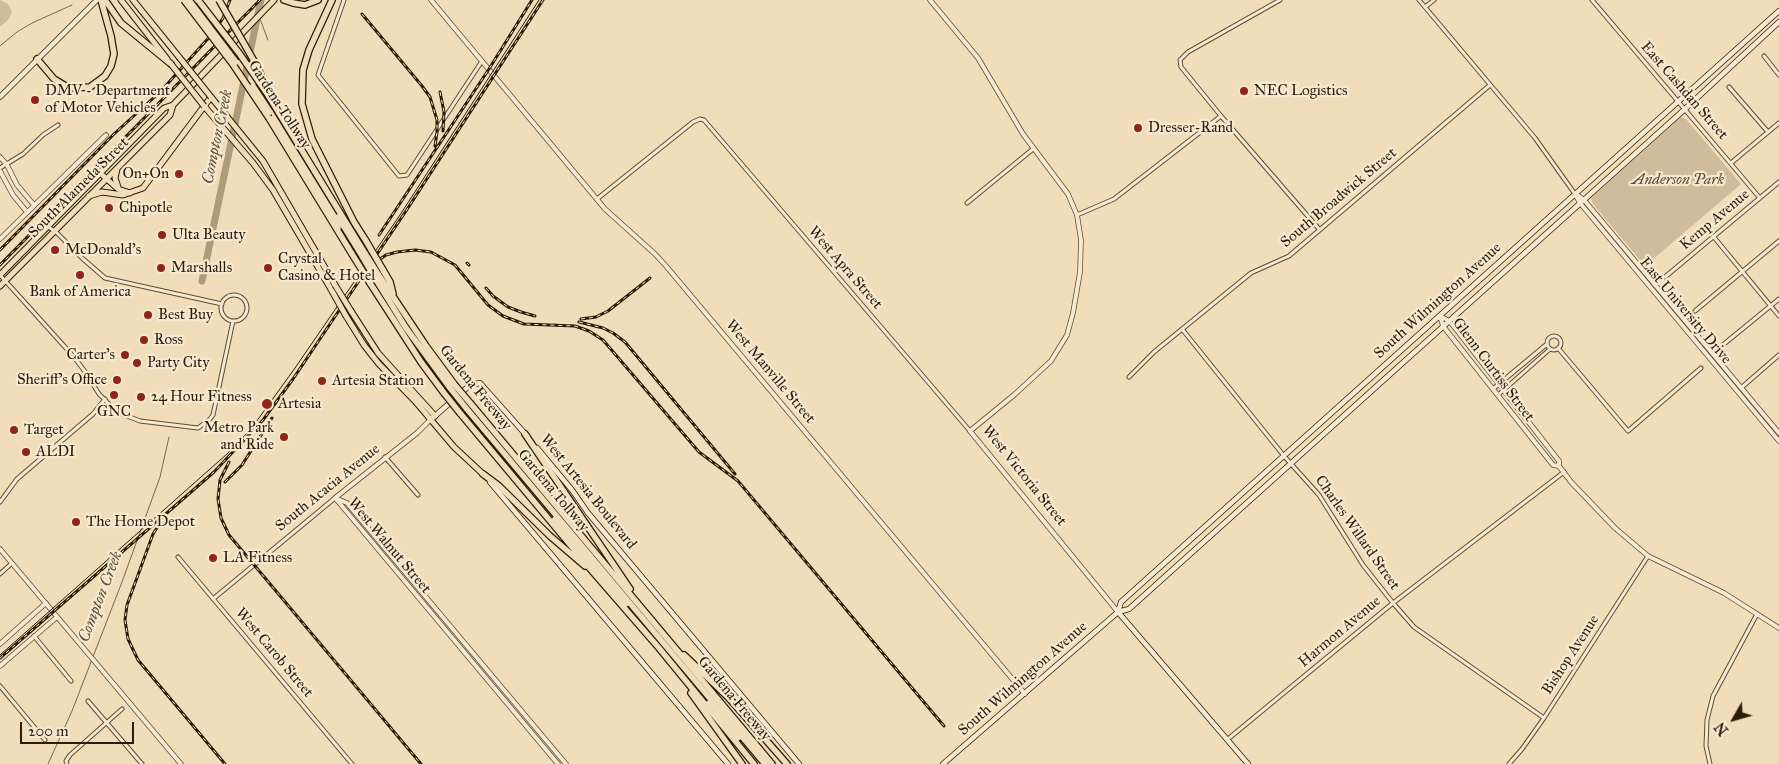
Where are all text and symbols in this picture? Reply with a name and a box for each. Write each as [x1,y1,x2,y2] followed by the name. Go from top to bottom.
[1637,38,1731,144] street label: East Cashdan Street
[244,57,314,153] street label: Gardena Tollway
[45,82,170,117] place label: DMV - Department of Motor Vehicles
[1254,82,1347,100] place label: NEC Logistics
[1238,85,1250,97] marker: NEC Logistics
[199,88,237,186] water label: Compton Creek
[29,94,41,106] marker: DMV - Department of Motor Vehicles
[1148,119,1233,137] place label: Dresser-Rand
[1132,122,1144,134] marker: Dresser-Rand
[25,134,133,242] street label: South Alameda Street
[1277,144,1401,252] street label: South Broadwick Street
[122,165,169,183] place label: On+On
[173,168,185,180] marker: On+On
[1632,171,1724,189] park label: Anderson Park
[1677,186,1753,254] street label: Kemp Avenue
[119,199,172,217] place label: Chipotle
[103,202,115,214] marker: Chipotle
[804,223,886,313] street label: West Apra Street
[172,226,246,244] place label: Ulta Beauty
[156,229,168,241] marker: Ulta Beauty
[1371,239,1505,363] street label: South Wilmington Avenue
[65,241,141,259] place label: McDonald's
[49,244,61,256] marker: McDonald's
[278,250,375,285] place label: Crystal Casino & Hotel
[1635,254,1735,368] street label: East University Drive
[171,259,232,277] place label: Marshalls
[155,262,167,274] marker: Marshalls
[262,262,274,274] marker: Crystal Casino & Hotel
[74,269,86,281] marker: Bank of America
[29,283,131,301] place label: Bank of America
[158,306,213,324] place label: Best Buy
[142,309,154,321] marker: Best Buy
[1448,315,1538,425] street label: Glenn Curtiss Street
[721,317,819,427] street label: West Manville Street
[154,331,183,349] place label: Ross
[138,334,150,346] marker: Ross
[435,342,515,434] street label: Gardena Freeway
[66,346,115,364] place label: Carter's
[119,349,131,361] marker: Carter's
[147,354,209,372] place label: Party City
[131,357,143,369] marker: Party City
[17,371,107,389] place label: Sheriff's Office
[332,372,424,390] place label: Artesia Station
[111,374,123,386] marker: Sheriff's Office
[316,375,328,387] marker: Artesia Station
[151,388,252,406] place label: 24 Hour Fitness
[108,389,120,401] marker: GNC
[135,391,147,403] marker: 24 Hour Fitness
[278,395,321,413] place label: Artesia
[260,397,274,411] marker: Artesia
[97,403,131,421] place label: GNC
[204,419,274,454] place label: Metro Park and Ride
[24,421,64,439] place label: Target
[978,422,1070,530] street label: West Victoria Street
[8,424,20,436] marker: Target
[278,431,290,443] marker: Metro Park and Ride
[536,431,640,553] street label: West Artesia Boulevard
[272,440,384,536] street label: South Acacia Avenue
[36,443,75,461] place label: ALDI
[20,446,32,458] marker: ALDI
[513,446,593,536] street label: Gardena Tollway
[1311,472,1403,594] street label: Charles Willard Street
[344,494,434,598] street label: West Walnut Street
[86,513,195,531] place label: The Home Depot
[70,516,82,528] marker: The Home Depot
[75,549,127,645] water label: Compton Creek
[223,549,292,567] place label: LA Fitness
[207,552,219,564] marker: LA Fitness
[1295,592,1385,672] street label: Harmon Avenue
[231,605,317,701] street label: West Carob Street
[1539,612,1603,698] street label: Bishop Avenue
[955,618,1091,740] street label: South Wilmington Avenue
[693,653,775,745] street label: Gardena Freeway
[1709,694,1759,744] north arrow
[22,712,136,744] scale bar
[1711,719,1732,738] text: N
[28,722,69,740] text: 200 m

